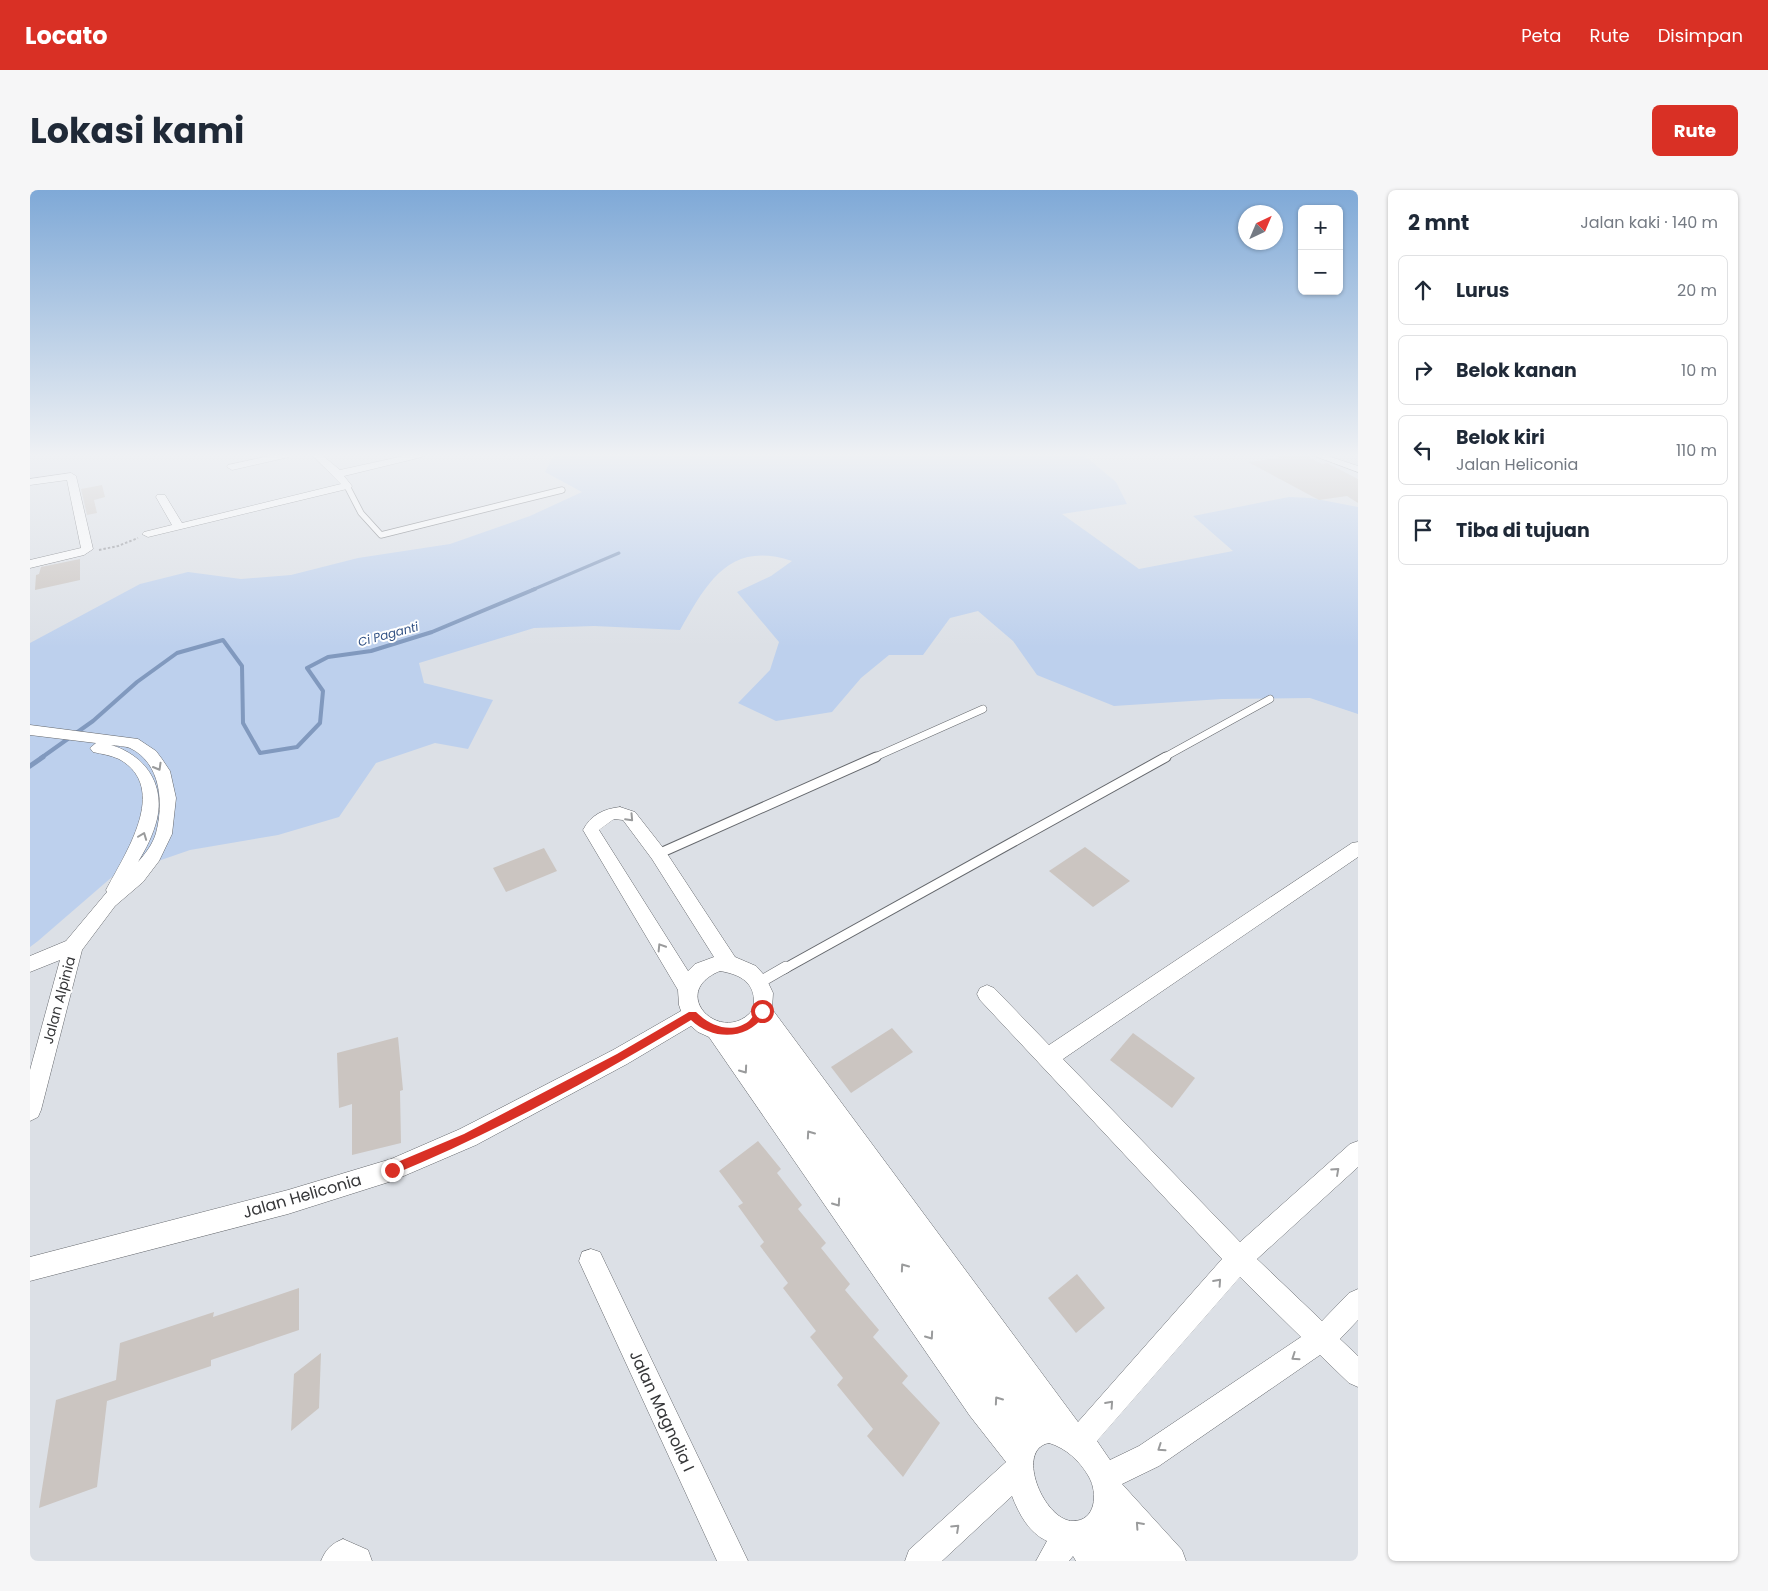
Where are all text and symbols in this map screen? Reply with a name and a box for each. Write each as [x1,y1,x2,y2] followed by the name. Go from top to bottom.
[25,19,108,52] text: Locato
[1521,23,1561,48] text: Peta
[1589,23,1630,48] text: Rute
[1658,23,1743,48] text: Disimpan
[1652,105,1738,156] button: Rute
[30,106,244,155] text: Lokasi kami
[1238,205,1283,250] north arrow
[1298,205,1343,295] map controls
[1298,205,1343,250] button: +
[1408,208,1469,237] text: 2 mnt
[1580,211,1718,234] text: Jalan kaki · 140 m
[1298,250,1343,295] button: −
[1409,276,1437,304] icon: ahead
[1456,277,1509,304] text: Lurus
[1677,279,1717,302] text: 20 m
[1409,356,1437,384] icon: right
[1456,357,1577,384] text: Belok kanan
[1681,359,1717,382] text: 10 m
[1456,424,1545,451] text: Belok kiri
[1409,436,1437,464] icon: left
[1676,439,1717,462] text: 110 m
[1456,453,1578,476] text: Jalan Heliconia
[1409,516,1437,544] icon: arrive
[1456,517,1590,544] text: Tiba di tujuan
[356,617,421,650] water label: Ci Paganti
[152,761,162,770] one-way arrow
[624,813,633,822] one-way arrow
[137,833,147,841] one-way arrow
[658,943,668,952] one-way arrow
[38,954,80,1046] street label: Jalan Alpinia
[751,1000,774,1023] route start
[738,1064,747,1074] one-way arrow
[807,1131,816,1140] one-way arrow
[381,1159,404,1182] route end
[240,1168,364,1224] street label: Jalan Heliconia
[1331,1168,1340,1177] one-way arrow
[831,1197,840,1207] one-way arrow
[901,1263,910,1273] one-way arrow
[1212,1279,1221,1288] one-way arrow
[924,1330,933,1340] one-way arrow
[624,1347,700,1475] street label: Jalan Magnolia I
[1292,1351,1301,1360] one-way arrow
[995,1396,1004,1406] one-way arrow
[1104,1400,1113,1409] one-way arrow
[1157,1442,1167,1451] one-way arrow
[1136,1521,1145,1530] one-way arrow
[950,1525,959,1534] one-way arrow

